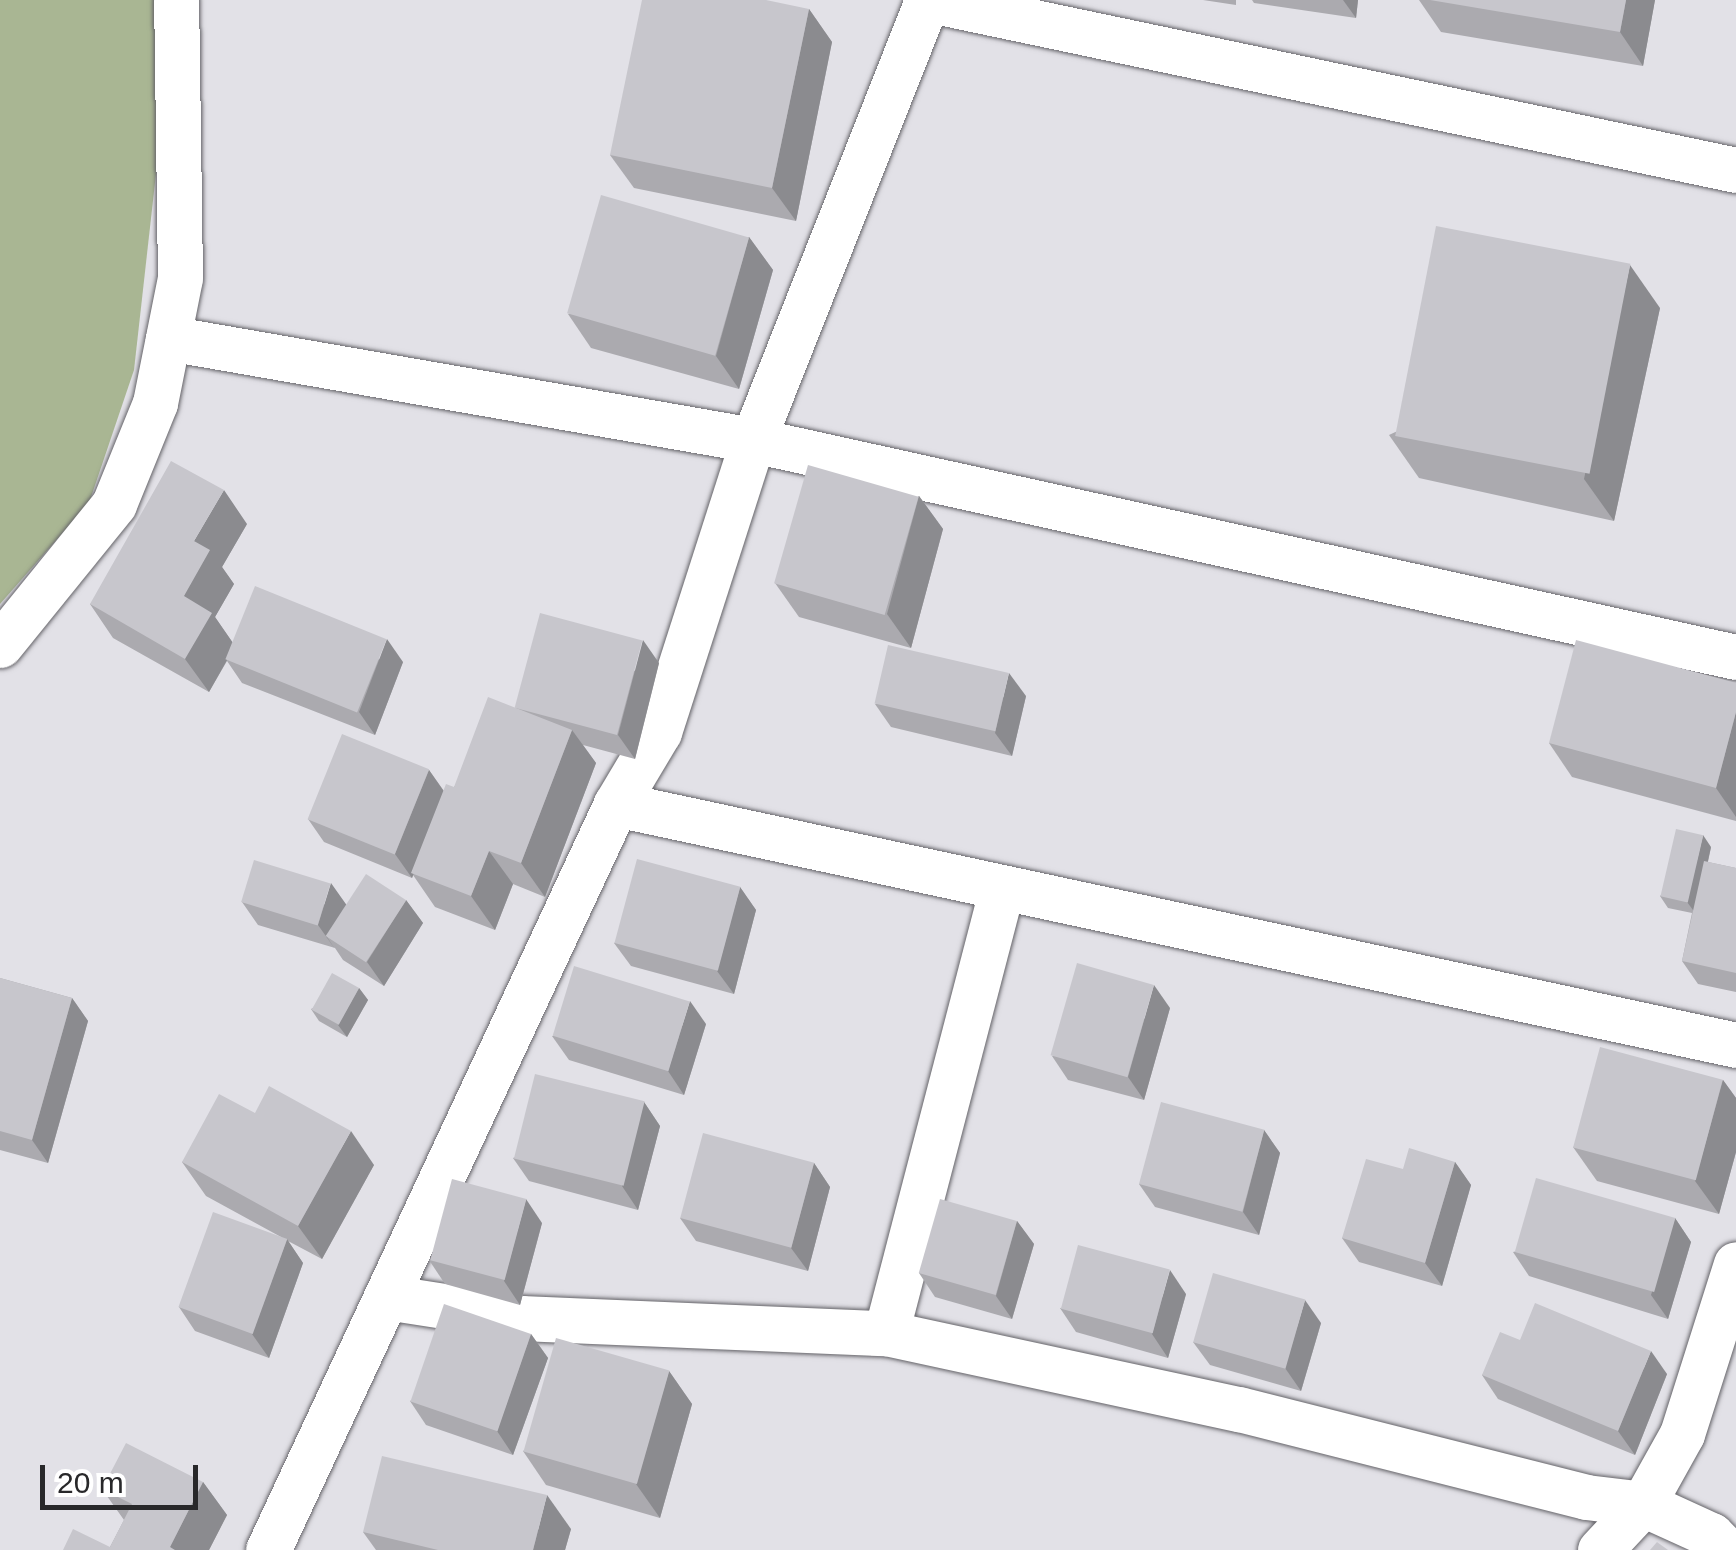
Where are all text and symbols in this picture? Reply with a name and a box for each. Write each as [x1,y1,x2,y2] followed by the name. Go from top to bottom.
[45,1445,202,1507] scale bar
[57,1466,124,1499] text: 20 m

